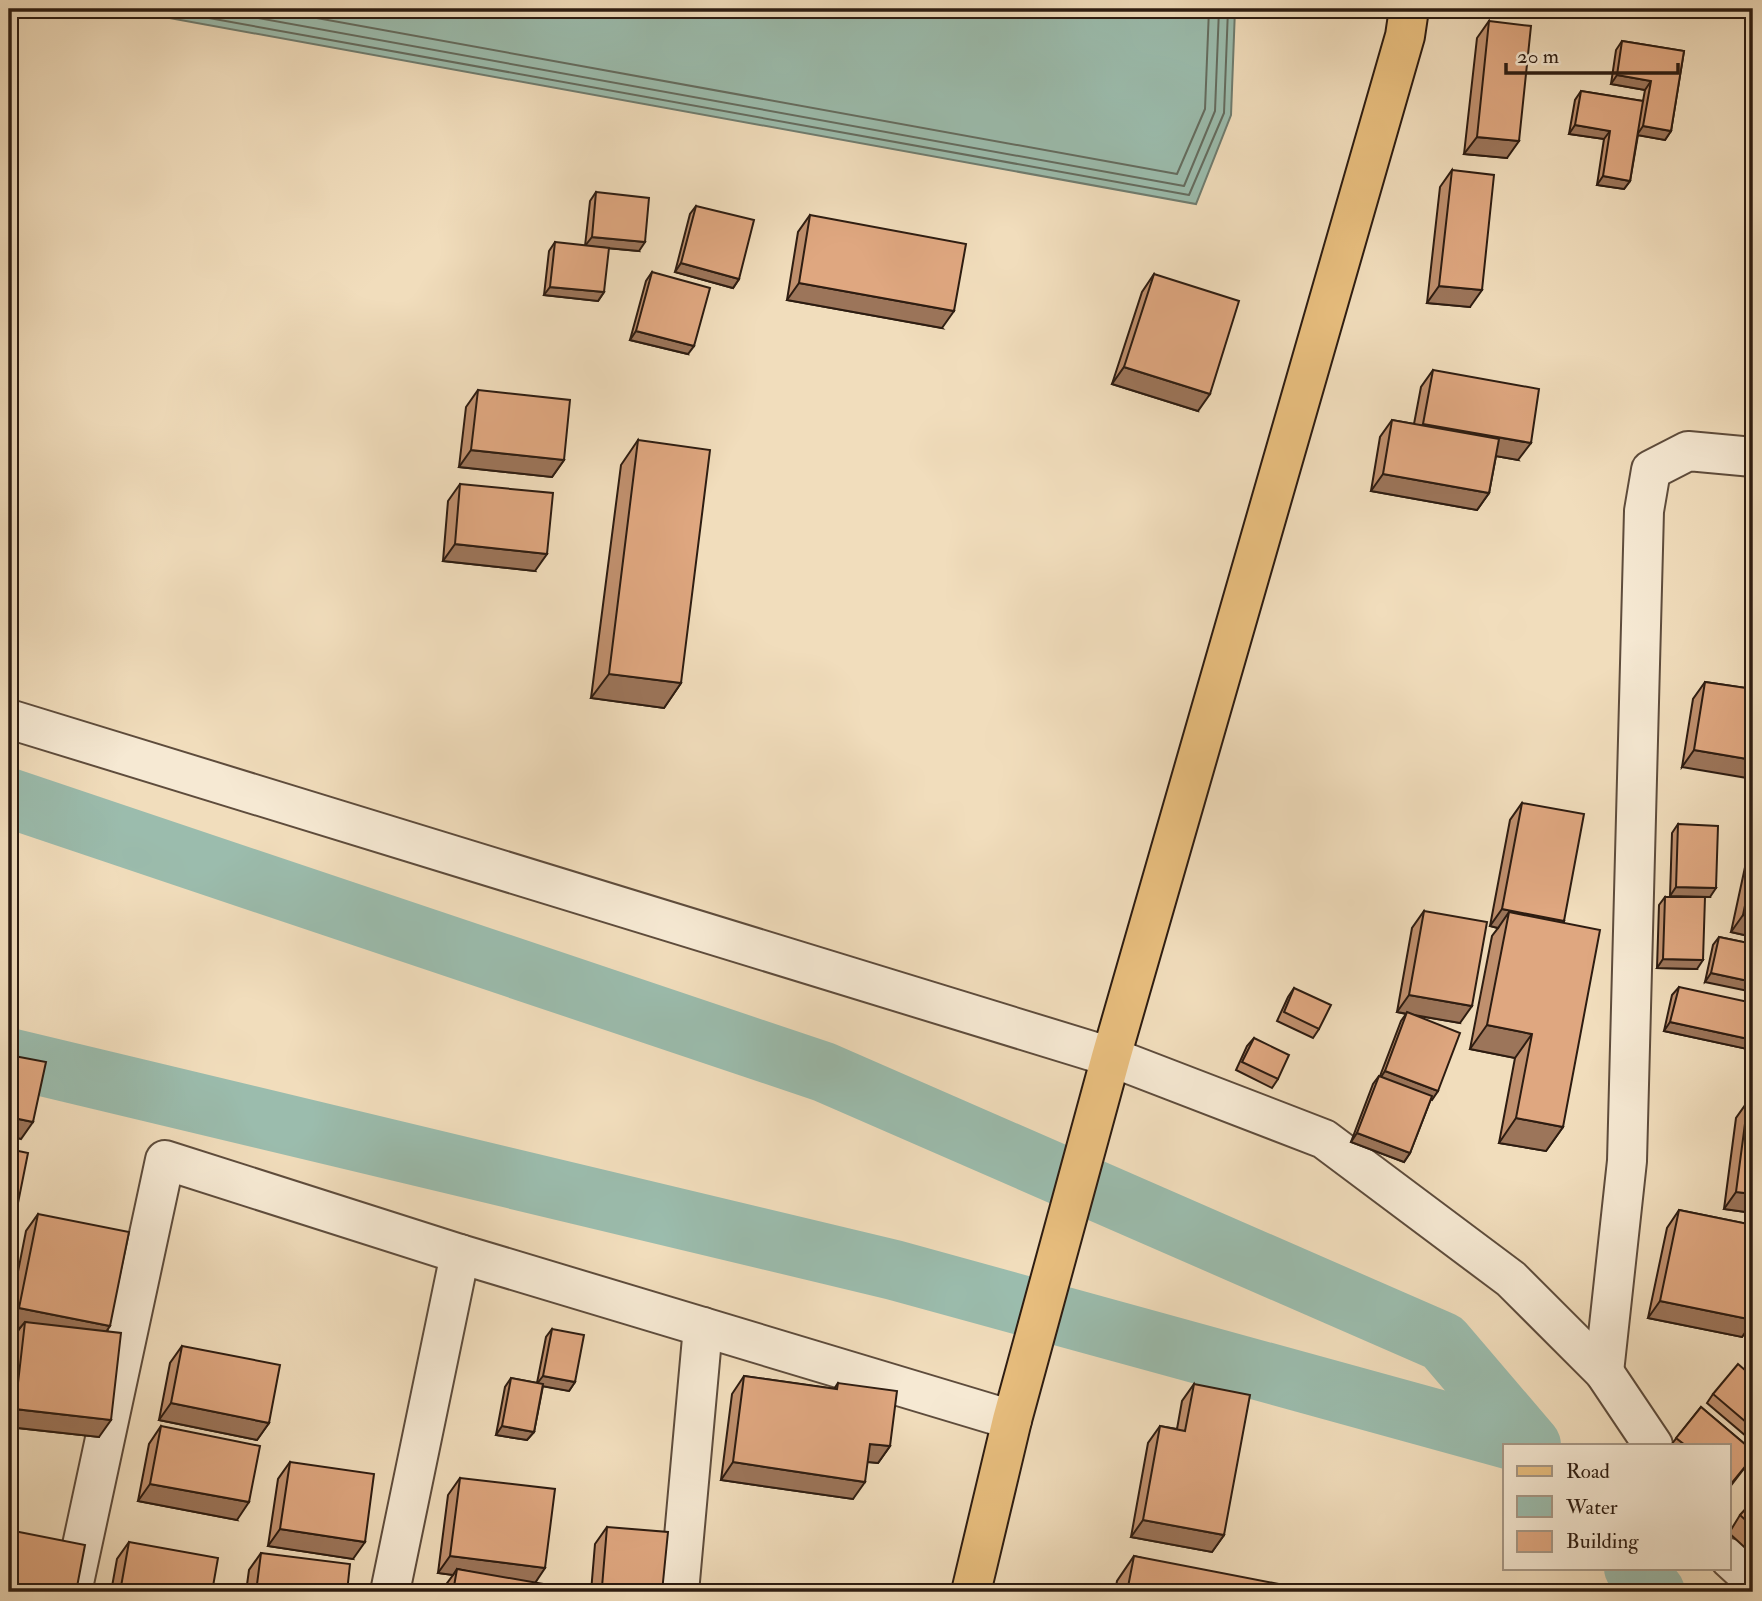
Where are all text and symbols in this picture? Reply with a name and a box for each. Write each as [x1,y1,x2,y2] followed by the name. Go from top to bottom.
[1506,32,1678,76] scale bar
[1517,43,1559,70] text: 20 m
[1503,1444,1730,1570] legend
[1566,1458,1611,1485] text: Road
[1565,1494,1618,1521] text: Water
[1566,1528,1639,1555] text: Building

